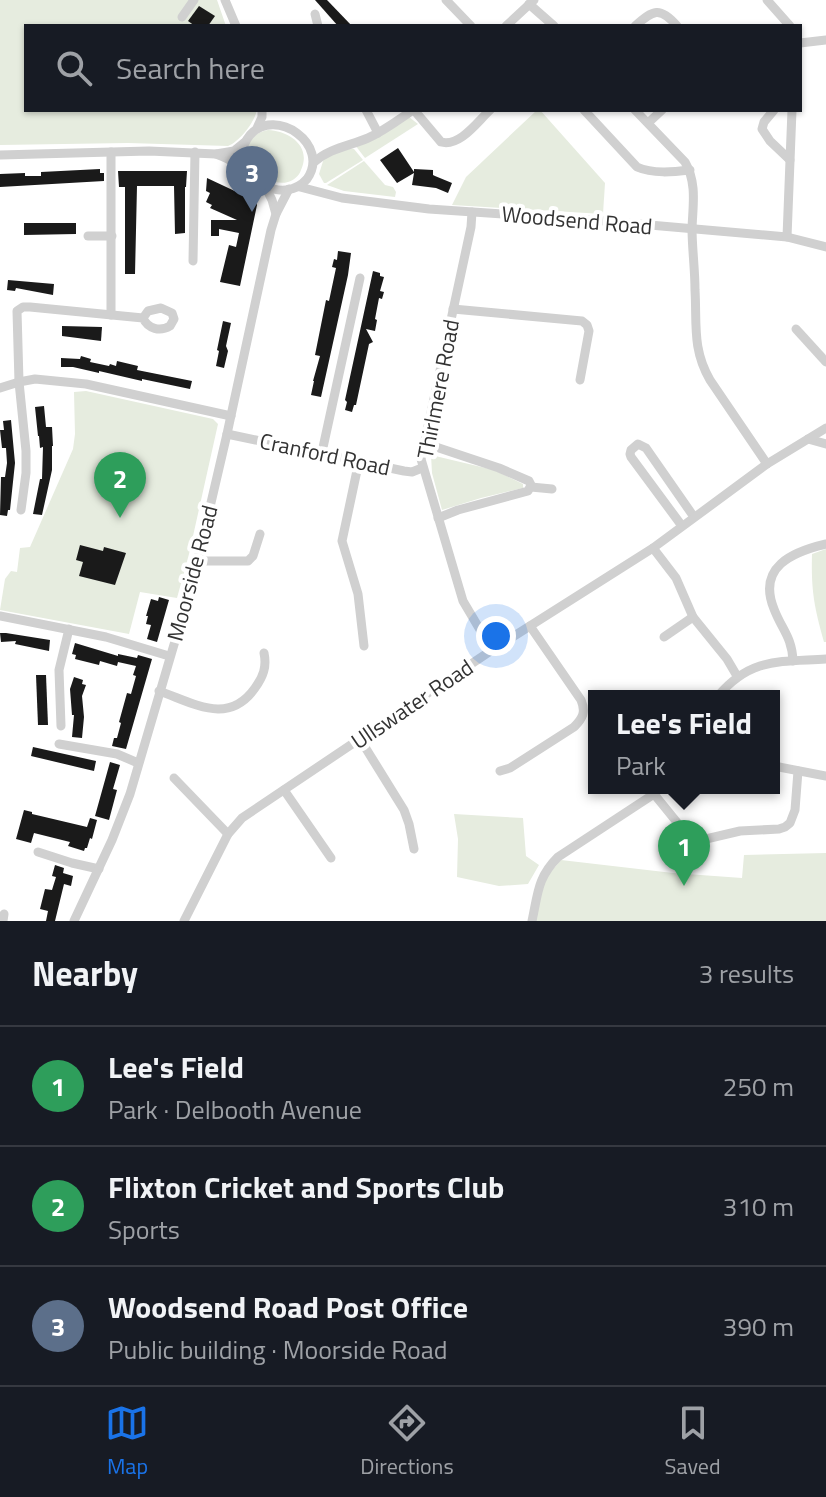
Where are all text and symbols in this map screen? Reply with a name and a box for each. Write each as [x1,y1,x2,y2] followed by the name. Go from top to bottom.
[24,24,802,112] search box
[116,45,265,91] text: Search here
[52,46,96,90] icon: search
[226,146,278,212] pin: 3
[500,196,654,244] street label: Woodsend Road
[408,316,468,462] street label: Thirlmere Road
[257,424,393,484] street label: Cranford Road
[94,452,146,518] pin: 2
[158,501,226,645] street label: Moorside Road
[476,616,516,656] your location
[344,650,480,758] street label: Ullswater Road
[588,690,780,794] popup
[616,700,752,746] text: Lee's Field
[616,746,666,785] text: Park
[658,820,710,886] pin: 1
[32,947,138,999] text: Nearby
[699,954,794,993] text: 3 results
[108,1044,244,1090] text: Lee's Field
[51,1067,65,1106] text: 1
[723,1067,794,1106] text: 250 m
[108,1090,362,1129] text: Park · Delbooth Avenue
[108,1164,504,1210] text: Flixton Cricket and Sports Club
[51,1187,65,1226] text: 2
[723,1187,794,1226] text: 310 m
[108,1210,180,1249] text: Sports
[108,1284,468,1330] text: Woodsend Road Post Office
[51,1307,65,1346] text: 3
[723,1307,794,1346] text: 390 m
[108,1330,448,1369] text: Public building · Moorside Road
[105,1401,149,1483] tab: Map
[360,1401,454,1483] tab: Directions
[665,1401,721,1483] tab: Saved

